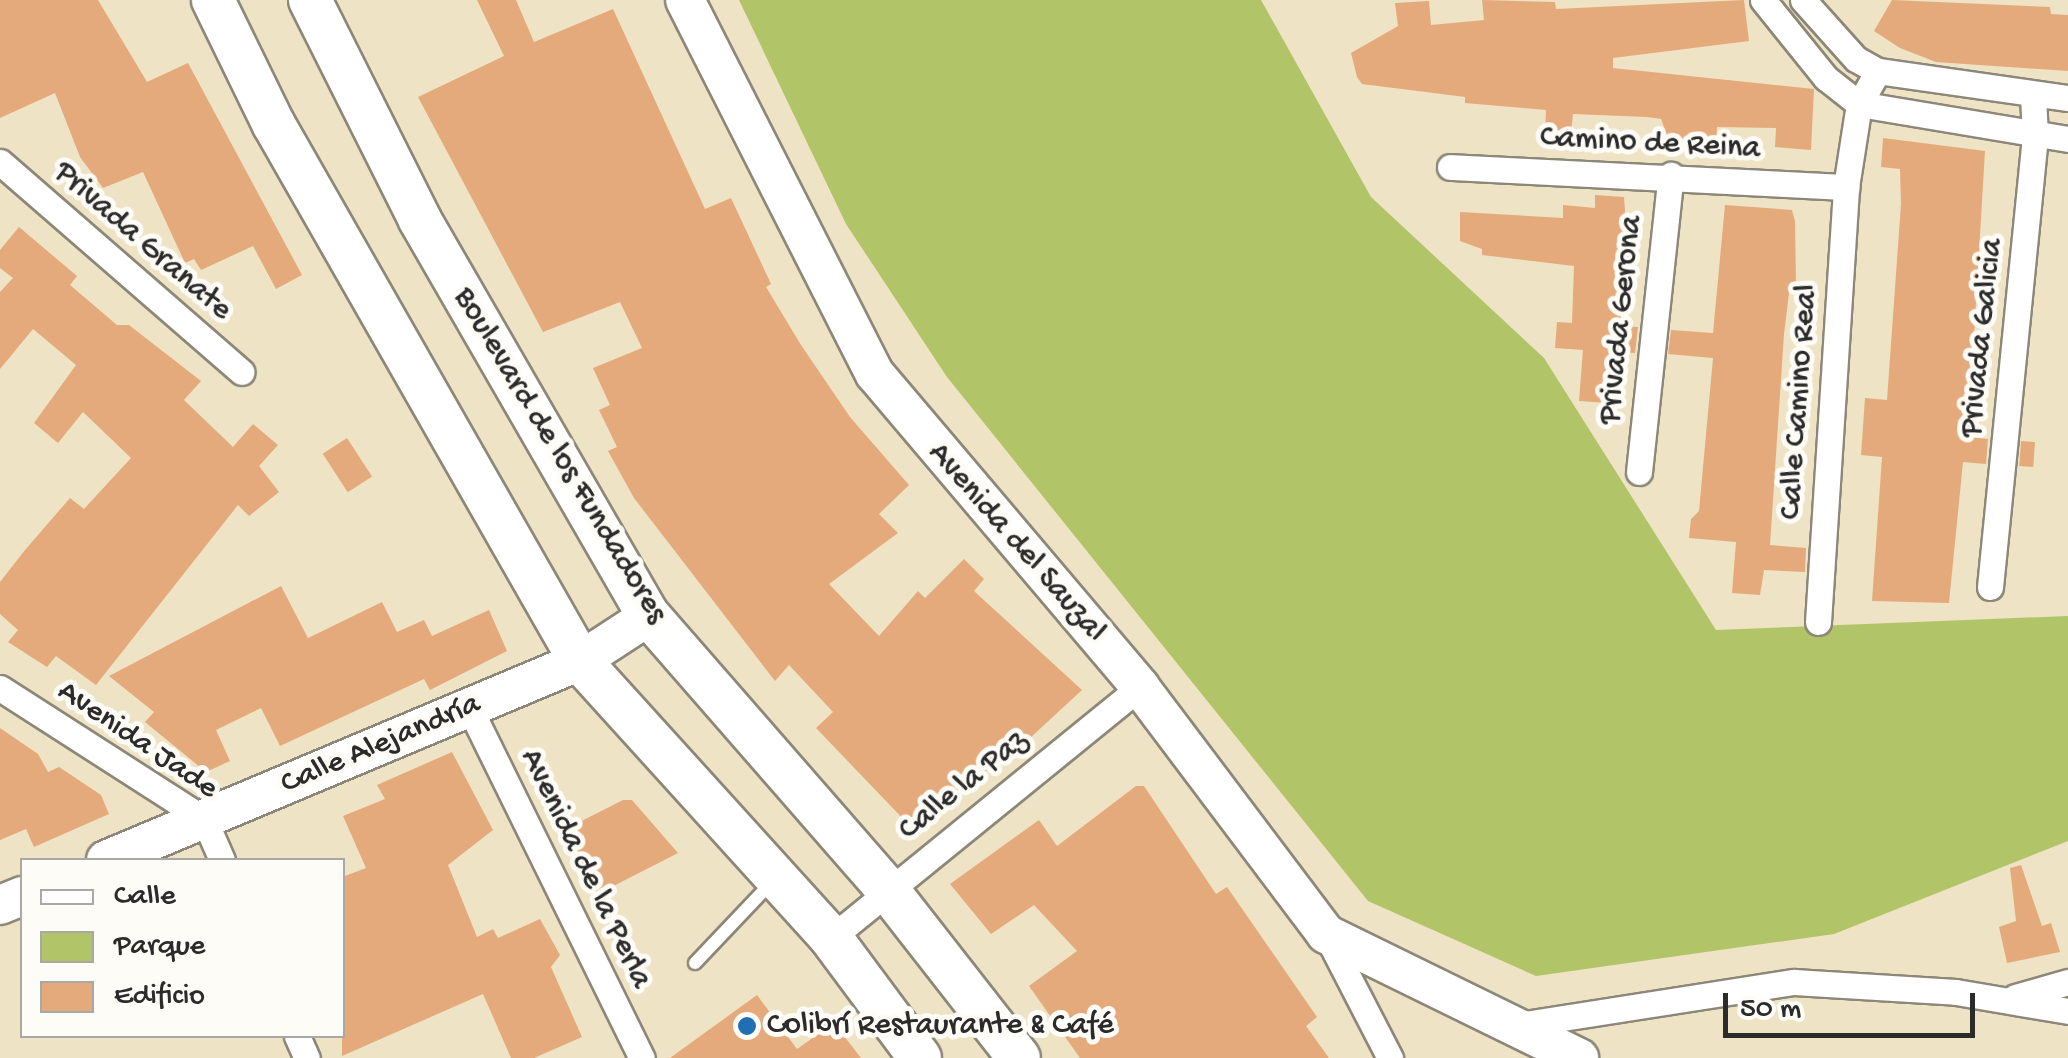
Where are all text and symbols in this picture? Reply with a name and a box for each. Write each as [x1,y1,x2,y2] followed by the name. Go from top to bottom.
[1539,119,1761,169] street label: Camino de Reina
[45,154,239,330] street label: Privada Granate
[1592,214,1652,426] street label: Privada Gerona
[1953,237,2013,439] street label: Privada Galicia
[443,281,675,631] street label: Boulevard de los Fundadores
[1773,283,1827,521] street label: Calle Camino Real
[919,435,1113,651] street label: Avenida del Sauzal
[49,673,225,809] street label: Avenida Jade
[276,686,486,804] street label: Calle Alejandría
[892,722,1036,850] street label: Calle la Paz
[510,743,660,995] street label: Avenida de la Perla
[20,858,345,1038] legend
[114,880,176,915] text: Calle
[114,930,205,965] text: Parque
[1728,973,1980,1035] scale bar
[114,980,205,1015] text: Edificio
[1740,993,1801,1028] text: 50 m
[767,1007,1114,1045] place label: Colibrí Restaurante & Café
[736,1015,758,1037] marker: Colibrí Restaurante & Café

